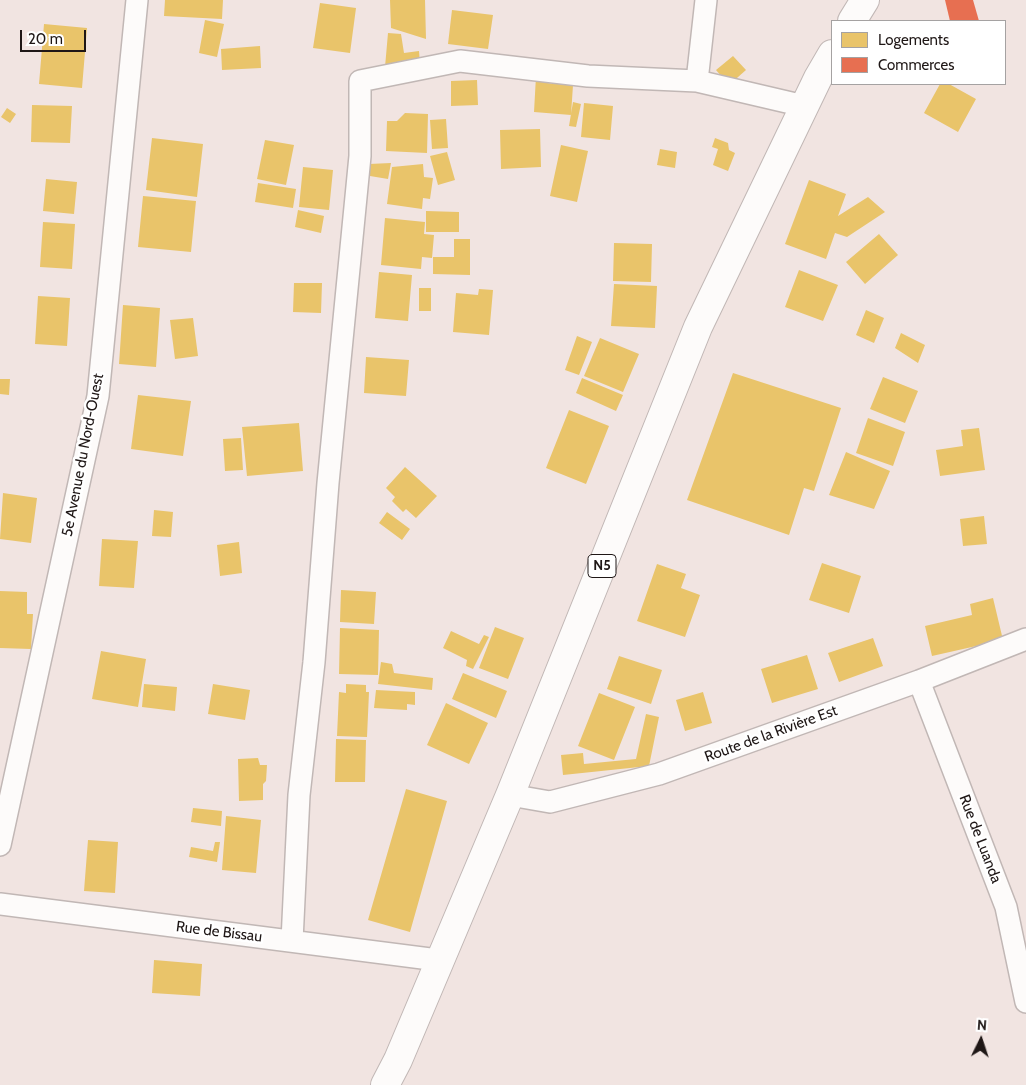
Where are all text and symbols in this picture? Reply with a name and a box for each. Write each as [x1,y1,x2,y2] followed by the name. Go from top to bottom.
[22,20,89,52] scale bar
[831,20,1006,85] legend
[28,30,63,48] text: 20 m
[878,31,949,49] text: Logements
[878,56,954,74] text: Commerces
[58,372,108,538] street label: 5e Avenue du Nord-Ouest
[588,554,616,578] road number: N5
[702,702,840,766] street label: Route de la Rivière Est
[955,792,1005,886] street label: Rue de Luanda
[175,918,263,946] street label: Rue de Bissau
[956,1015,1006,1065] north arrow
[976,1016,988,1034] text: N

